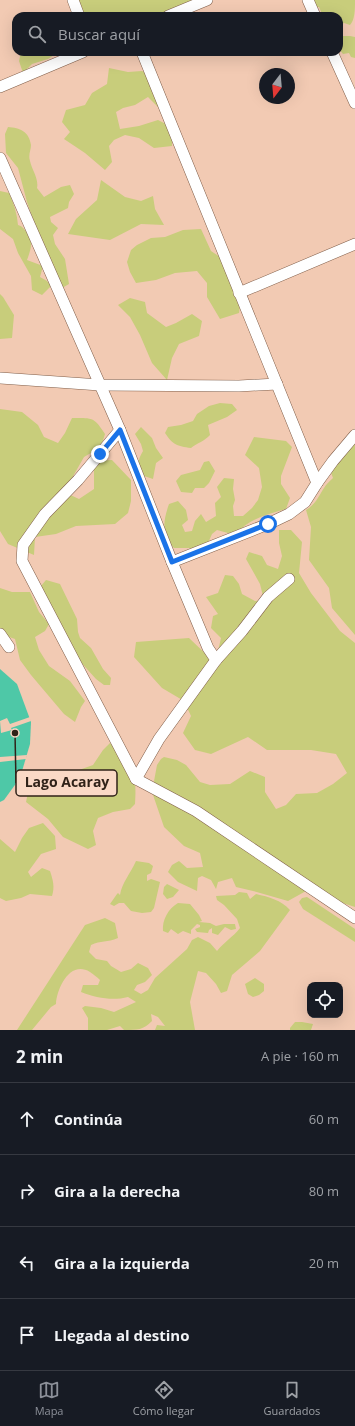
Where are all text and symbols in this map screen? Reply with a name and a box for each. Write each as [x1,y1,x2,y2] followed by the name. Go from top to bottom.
[12,12,343,56] search box
[26,23,48,45] icon: search
[58,24,140,44] text: Buscar aquí
[259,68,295,104] north arrow
[91,445,109,463] route end
[259,515,277,533] route start
[16,770,117,796] callout: Lago Acaray
[25,772,109,791] text: Lago Acaray
[307,982,343,1018] map controls
[307,982,343,1018] button: locate
[16,1045,63,1068] text: 2 min
[261,1047,339,1065] text: A pie · 160 m
[16,1108,38,1130] icon: ahead
[54,1109,123,1129] text: Continúa
[309,1110,339,1128] text: 60 m
[16,1180,38,1202] icon: right
[54,1181,180,1201] text: Gira a la derecha
[309,1182,339,1200] text: 80 m
[16,1252,38,1274] icon: left
[54,1253,190,1273] text: Gira a la izquierda
[309,1254,339,1272] text: 20 m
[16,1324,38,1346] icon: arrive
[54,1325,189,1345] text: Llegada al destino
[35,1379,63,1418] tab: Mapa
[133,1379,194,1418] tab: Cómo llegar
[264,1379,320,1418] tab: Guardados

